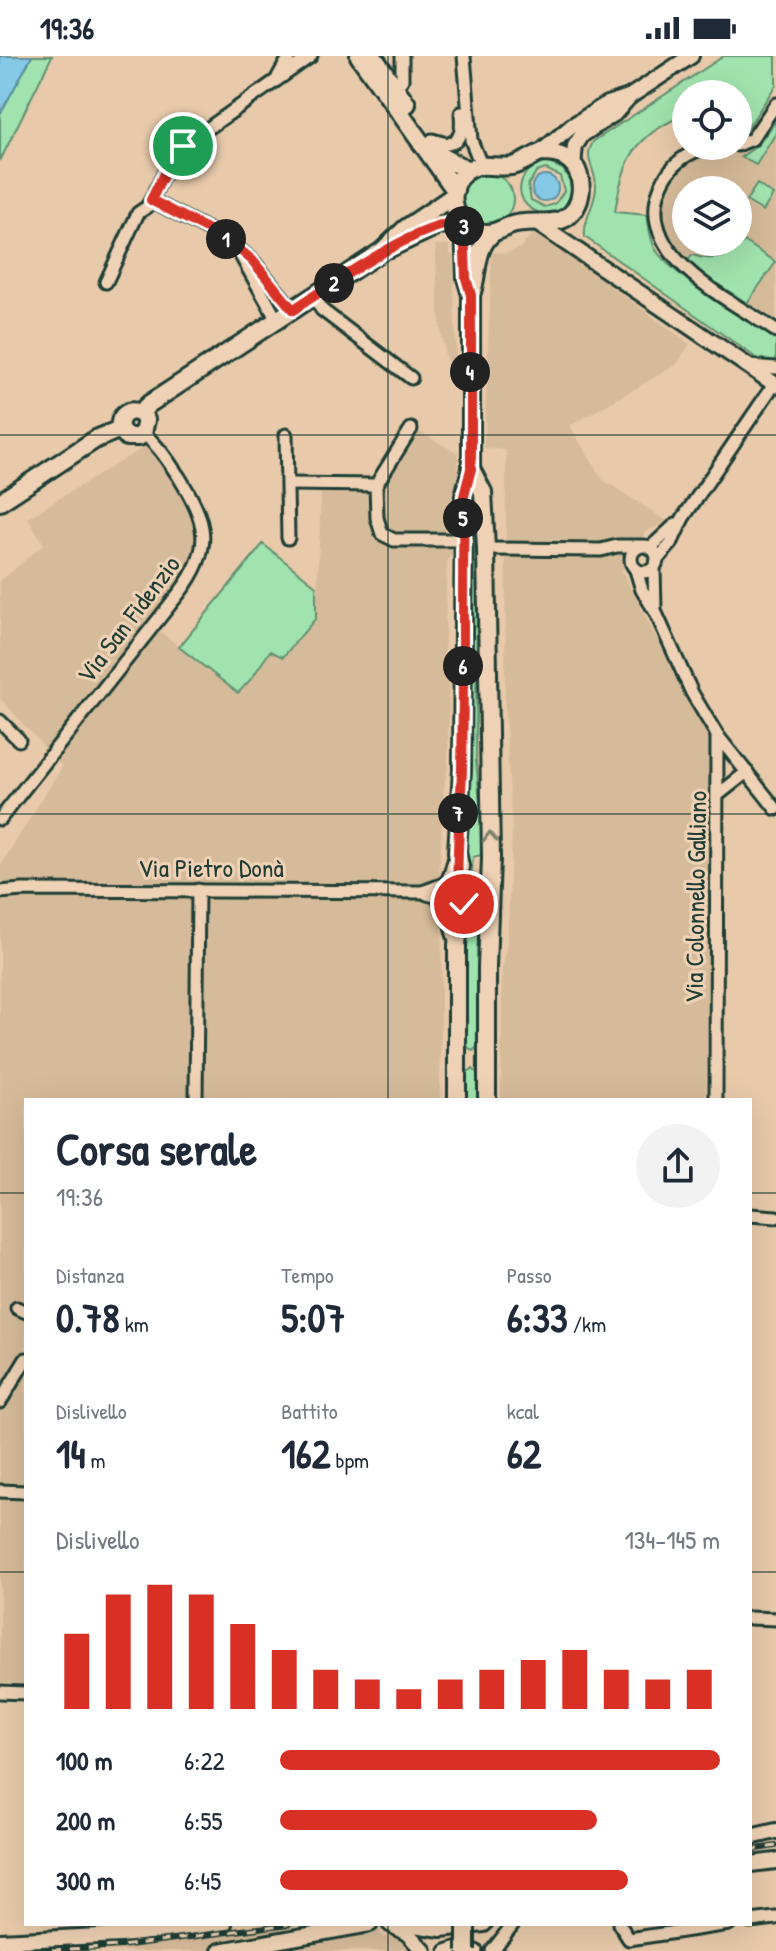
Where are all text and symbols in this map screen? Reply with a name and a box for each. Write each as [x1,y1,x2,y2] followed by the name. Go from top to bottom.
[40,8,94,48] text: 19:36
[672,80,752,256] map controls
[672,80,752,160] button: locate
[149,112,217,180] pin
[161,124,205,168] icon: arrive
[672,176,752,256] button: layers
[444,206,484,246] pin: 3
[459,211,469,241] text: 3
[206,219,246,259] pin: 1
[222,224,230,254] text: 1
[314,263,354,303] pin: 2
[329,268,339,298] text: 2
[450,352,490,392] pin: 4
[466,357,474,387] text: 4
[443,498,483,538] pin: 5
[458,503,468,533] text: 5
[68,548,188,690] street label: Via San Fidenzio
[443,646,483,686] pin: 6
[459,651,467,681] text: 6
[676,791,714,1003] street label: Via Colonnello Galliano
[438,793,478,833] pin: 7
[453,798,463,828] text: 7
[482,830,499,843] one-way arrow
[138,850,284,885] street label: Via Pietro Donà
[430,870,498,938] pin
[442,882,486,926] icon: check
[56,1119,257,1179] text: Corsa serale
[636,1124,720,1208] button: share
[56,1179,103,1214] text: 19:36
[56,1260,124,1290] text: Distanza
[281,1260,334,1290] text: Tempo
[507,1260,552,1290] text: Passo
[56,1290,120,1344] text: 0.78
[281,1290,345,1344] text: 5:07
[507,1290,568,1344] text: 6:33
[120,1309,149,1339] text: km
[568,1309,606,1339] text: /km
[56,1396,127,1426] text: Dislivello
[281,1396,338,1426] text: Battito
[507,1396,539,1426] text: kcal
[56,1426,86,1480] text: 14
[281,1426,331,1480] text: 162
[507,1426,541,1480] text: 62
[86,1445,106,1475] text: m
[331,1445,369,1475] text: bpm
[56,1522,139,1557] text: Dislivello
[624,1522,720,1557] text: 134–145 m
[56,1743,112,1778] text: 100 m
[184,1743,225,1778] text: 6:22
[56,1803,115,1838] text: 200 m
[184,1803,222,1838] text: 6:55
[56,1863,115,1898] text: 300 m
[184,1863,221,1898] text: 6:45

